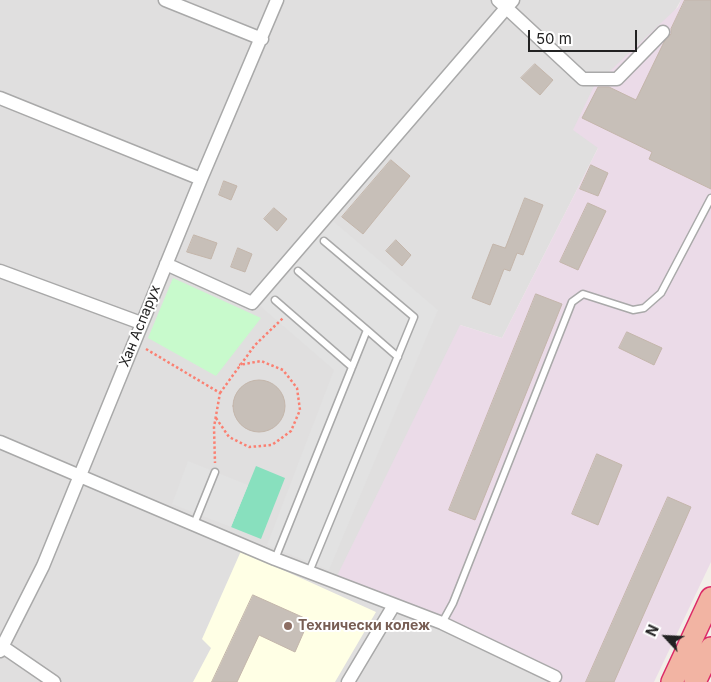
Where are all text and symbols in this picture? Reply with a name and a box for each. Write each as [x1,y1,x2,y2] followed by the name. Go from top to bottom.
[531,20,640,52] scale bar
[536,29,572,48] text: 50 m
[116,283,164,369] street label: Хан Аспарух
[641,612,691,662] north arrow
[298,618,430,634] place label: Технически колеж
[282,620,294,632] marker: Технически колеж
[642,622,662,639] text: N

